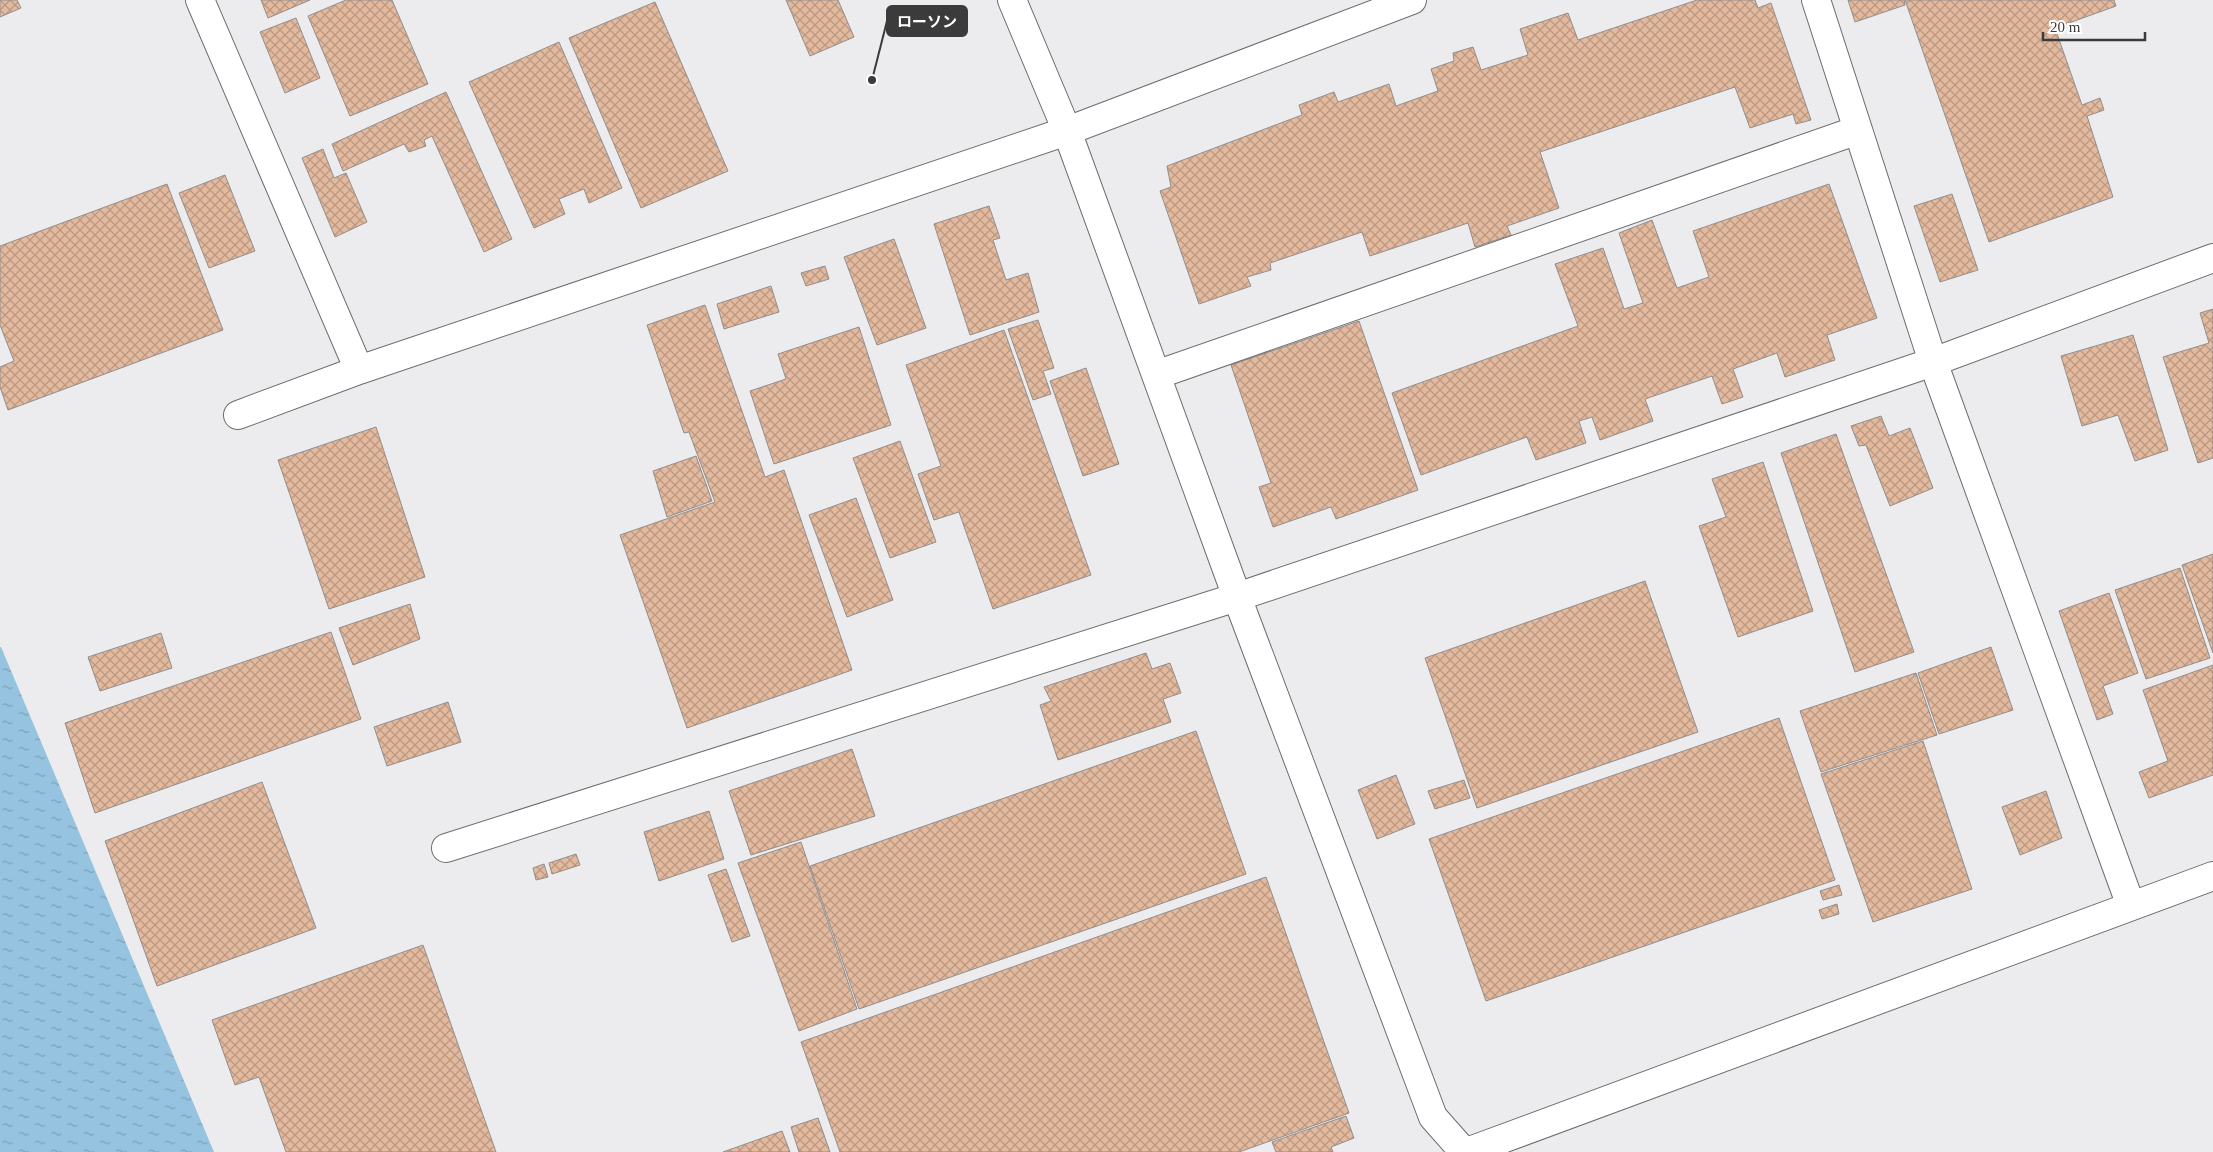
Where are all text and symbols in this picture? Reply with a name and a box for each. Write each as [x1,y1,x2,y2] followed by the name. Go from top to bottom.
[887,6,967,36] callout: ローソン
[2043,10,2146,42] scale bar
[897,14,957,30] text: ローソン
[2050,19,2081,35] text: 20 m

